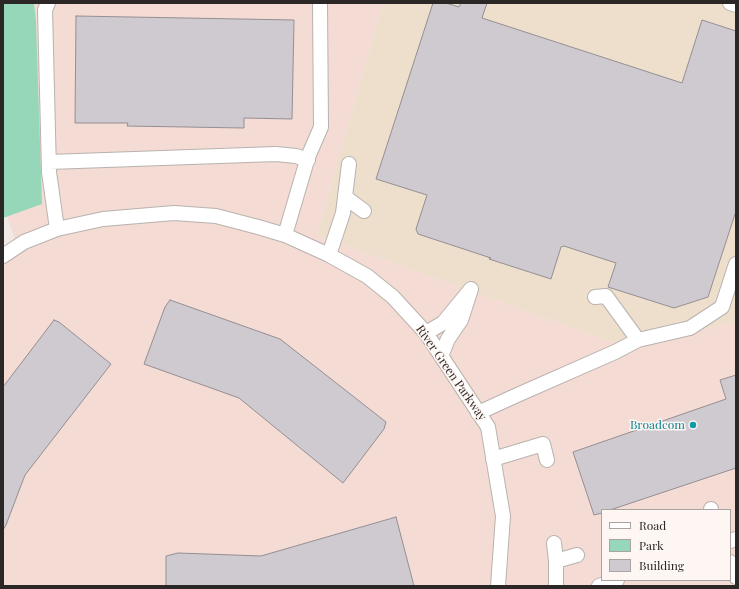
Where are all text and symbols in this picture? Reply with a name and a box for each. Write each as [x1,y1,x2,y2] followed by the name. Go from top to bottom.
[413,323,489,423] street label: River Green Parkway
[630,418,685,432] place label: Broadcom
[688,420,698,430] marker: Broadcom
[601,509,731,581] legend
[639,517,666,533] text: Road
[639,537,664,553] text: Park
[639,557,684,573] text: Building

